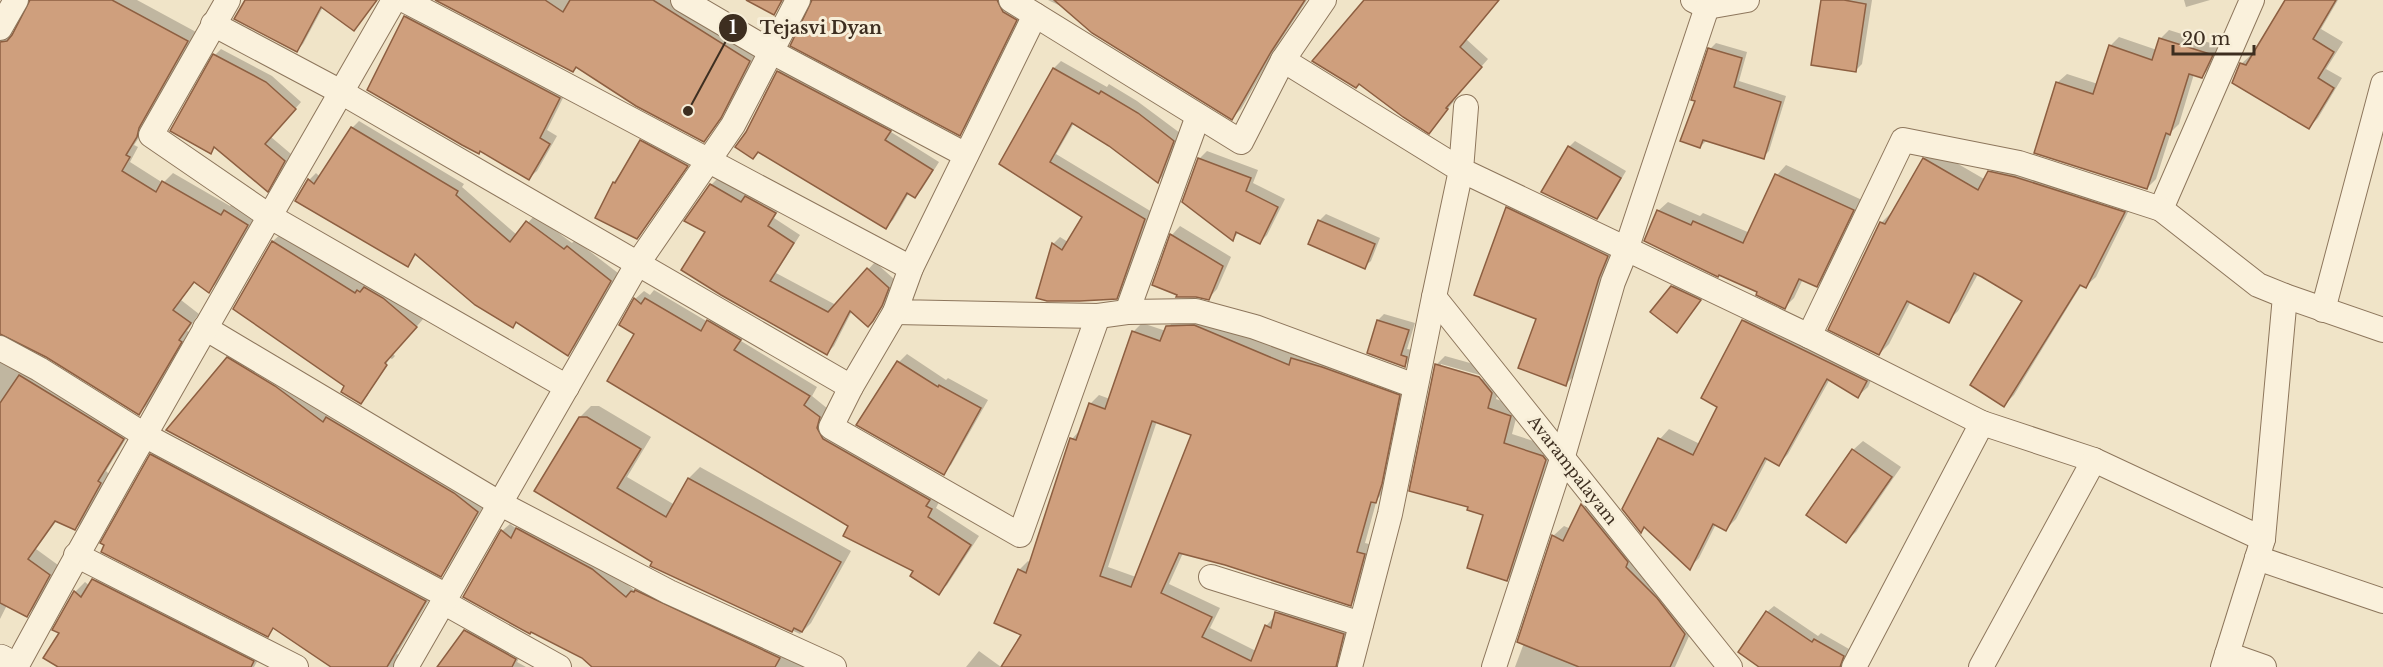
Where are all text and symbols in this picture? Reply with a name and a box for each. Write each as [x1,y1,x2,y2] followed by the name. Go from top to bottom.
[718,10,894,46] callout: Tejasvi Dyan
[729,17,737,39] text: 1
[760,17,882,39] text: Tejasvi Dyan
[2173,18,2254,56] scale bar
[2182,28,2230,50] text: 20 m
[1524,411,1622,529] street label: Avarampalayam

